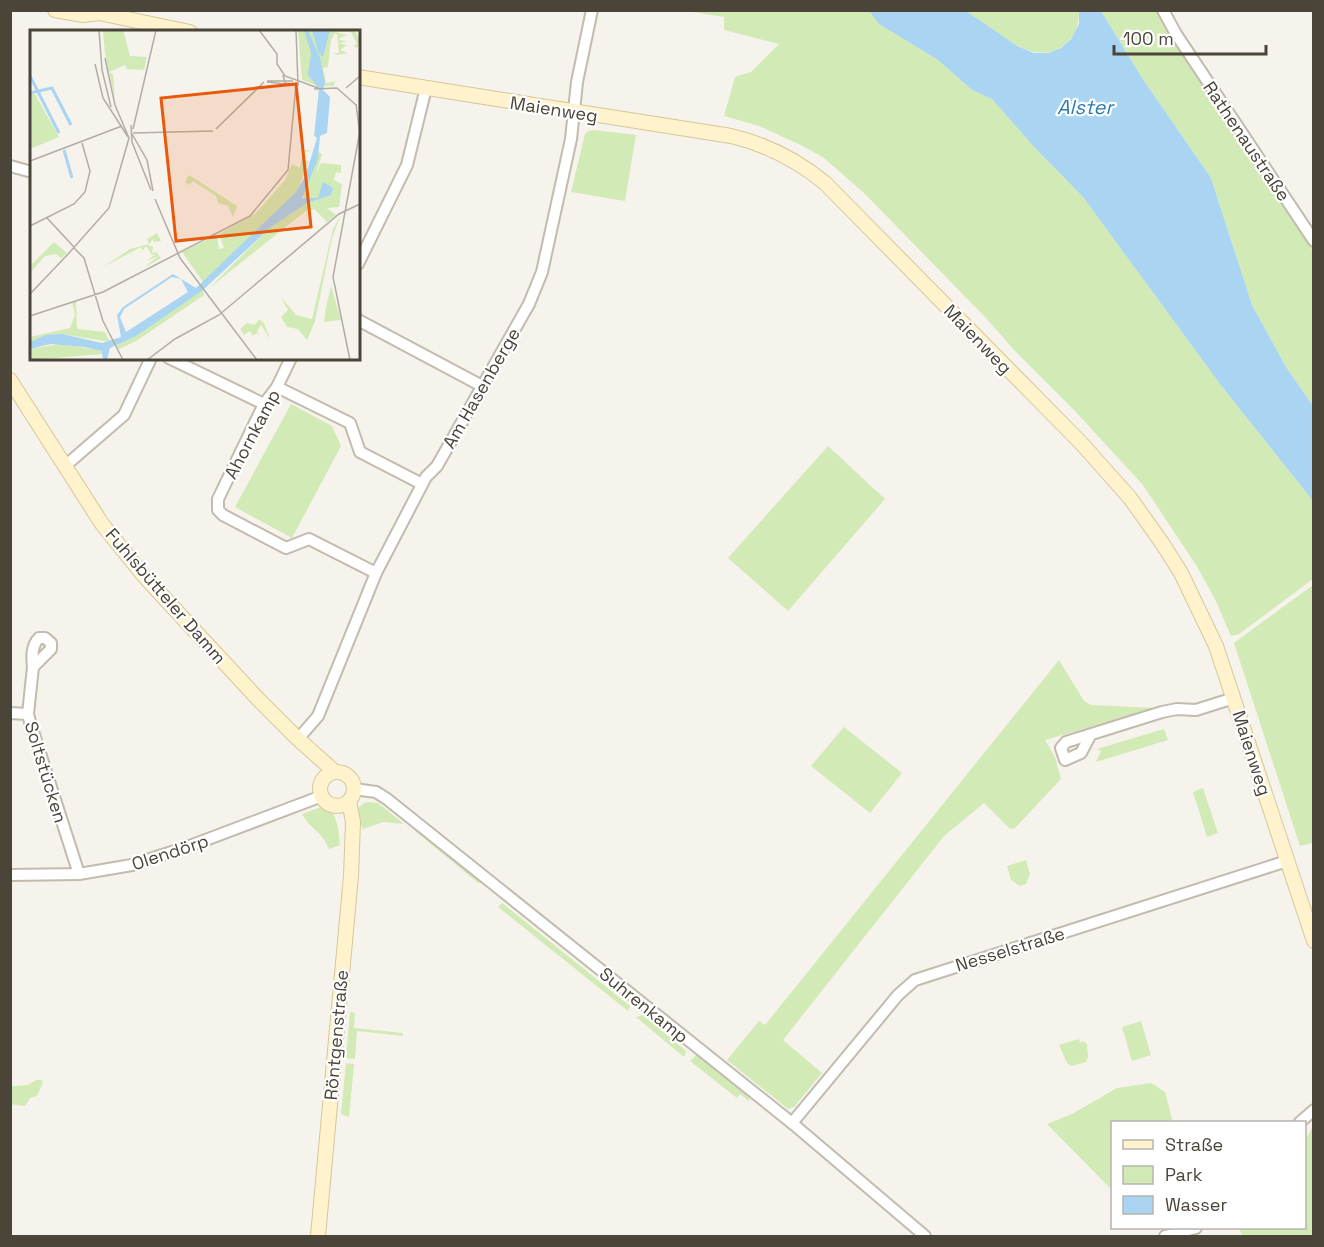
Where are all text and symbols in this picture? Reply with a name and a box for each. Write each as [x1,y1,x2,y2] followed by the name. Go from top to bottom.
[1114,18,1266,56] scale bar
[1123,27,1174,50] text: 100 m
[30,30,360,360] inset map
[1198,77,1296,205] street label: Rathenaustraße
[509,91,599,127] street label: Maienweg
[1057,94,1115,120] water label: Alster
[939,299,1017,379] street label: Maienweg
[437,324,525,452] street label: Am Hasenberge
[219,385,285,483] street label: Ahornkamp
[101,523,231,669] street label: Fuhlsbütteler Damm
[1227,707,1277,799] street label: Maienweg
[20,718,72,826] street label: Soltstücken
[129,829,211,875] street label: Olendörp
[953,921,1067,977] street label: Nesselstraße
[595,962,693,1048] street label: Suhrenkamp
[319,969,353,1101] street label: Röntgenstraße
[1111,1121,1306,1229] legend
[1165,1133,1223,1156] text: Straße
[1165,1163,1203,1186] text: Park
[1165,1193,1227,1216] text: Wasser

